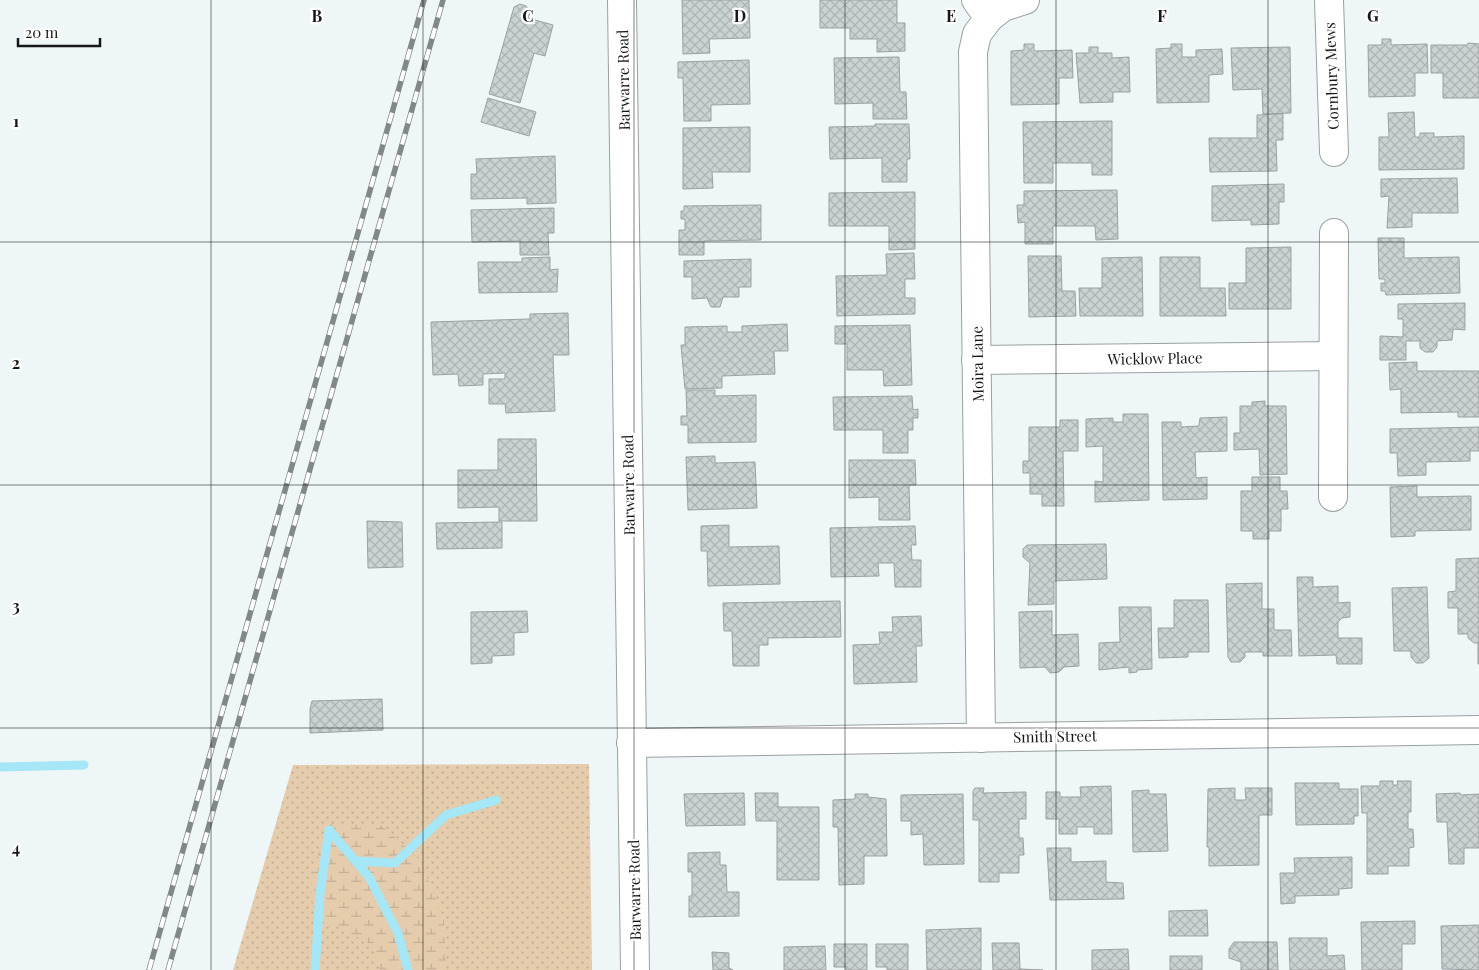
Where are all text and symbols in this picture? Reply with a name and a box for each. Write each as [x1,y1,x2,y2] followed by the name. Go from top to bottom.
[312,5,323,26] text: B
[522,5,534,26] text: C
[734,5,746,26] text: D
[946,5,956,26] text: E
[1157,5,1167,26] text: F
[1367,5,1379,26] text: G
[18,15,100,47] scale bar
[25,22,59,42] text: 20 m
[1319,22,1343,130] street label: Cornbury Mews
[612,29,634,131] street label: Barwarre Road
[13,110,19,131] text: 1
[966,326,988,402] street label: Moira Lane
[1106,347,1203,369] street label: Wicklow Place
[12,352,20,373] text: 2
[617,434,639,536] street label: Barwarre Road
[12,595,20,616] text: 3
[1013,725,1098,747] street label: Smith Street
[12,837,20,858] text: 4
[623,839,645,941] street label: Barwarre Road

